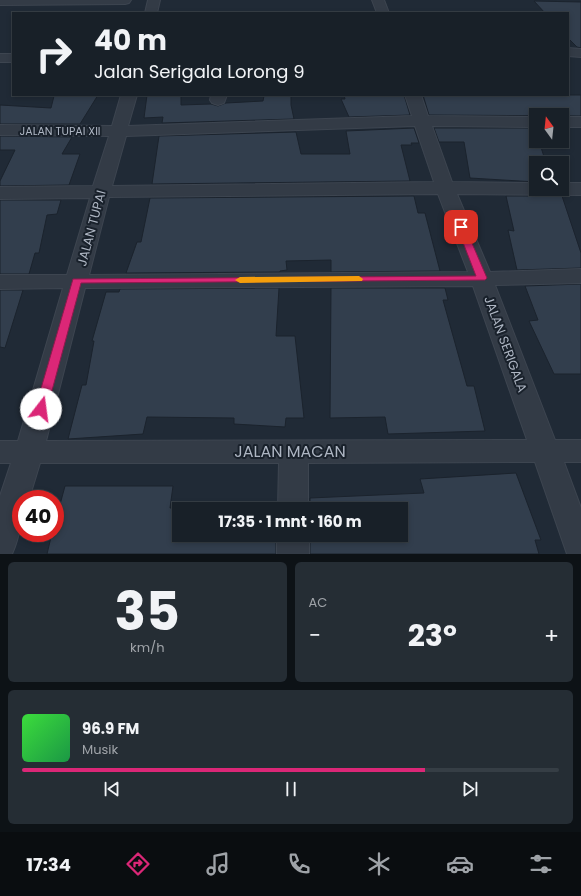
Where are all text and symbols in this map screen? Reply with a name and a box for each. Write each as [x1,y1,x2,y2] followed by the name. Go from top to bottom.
[94,21,167,60] text: 40 m
[28,28,80,80] icon: right
[94,59,305,84] text: Jalan Serigala Lorong 9
[529,108,569,148] north arrow
[529,108,569,196] map controls
[19,123,101,139] street label: JALAN TUPAI XII
[529,156,569,196] button: search
[72,188,111,268] street label: JALAN TUPAI
[444,210,478,244] pin
[450,216,472,238] icon: arrive
[479,293,532,395] street label: JALAN SERIGALA
[20,388,62,430] position arrow
[234,440,346,463] street label: JALAN MACAN
[12,490,64,542] speed limit sign: 40
[218,511,362,532] text: 17:35 · 1 mnt · 160 m
[115,575,180,648] text: 35
[309,593,327,612] text: AC
[408,614,457,657] text: 23°
[309,620,321,651] text: −
[544,620,559,651] text: +
[130,638,165,657] text: km/h
[82,718,139,739] text: 96.9 FM
[82,740,118,759] text: Musik
[101,778,123,800] icon: previous
[280,778,302,800] icon: pause
[459,778,481,800] icon: next
[124,850,152,878] icon: directions
[204,850,232,878] icon: music
[285,850,313,878] icon: phone
[365,850,393,878] icon: climate
[446,850,474,878] icon: car
[527,850,555,878] icon: filters
[26,852,71,877] text: 17:34

